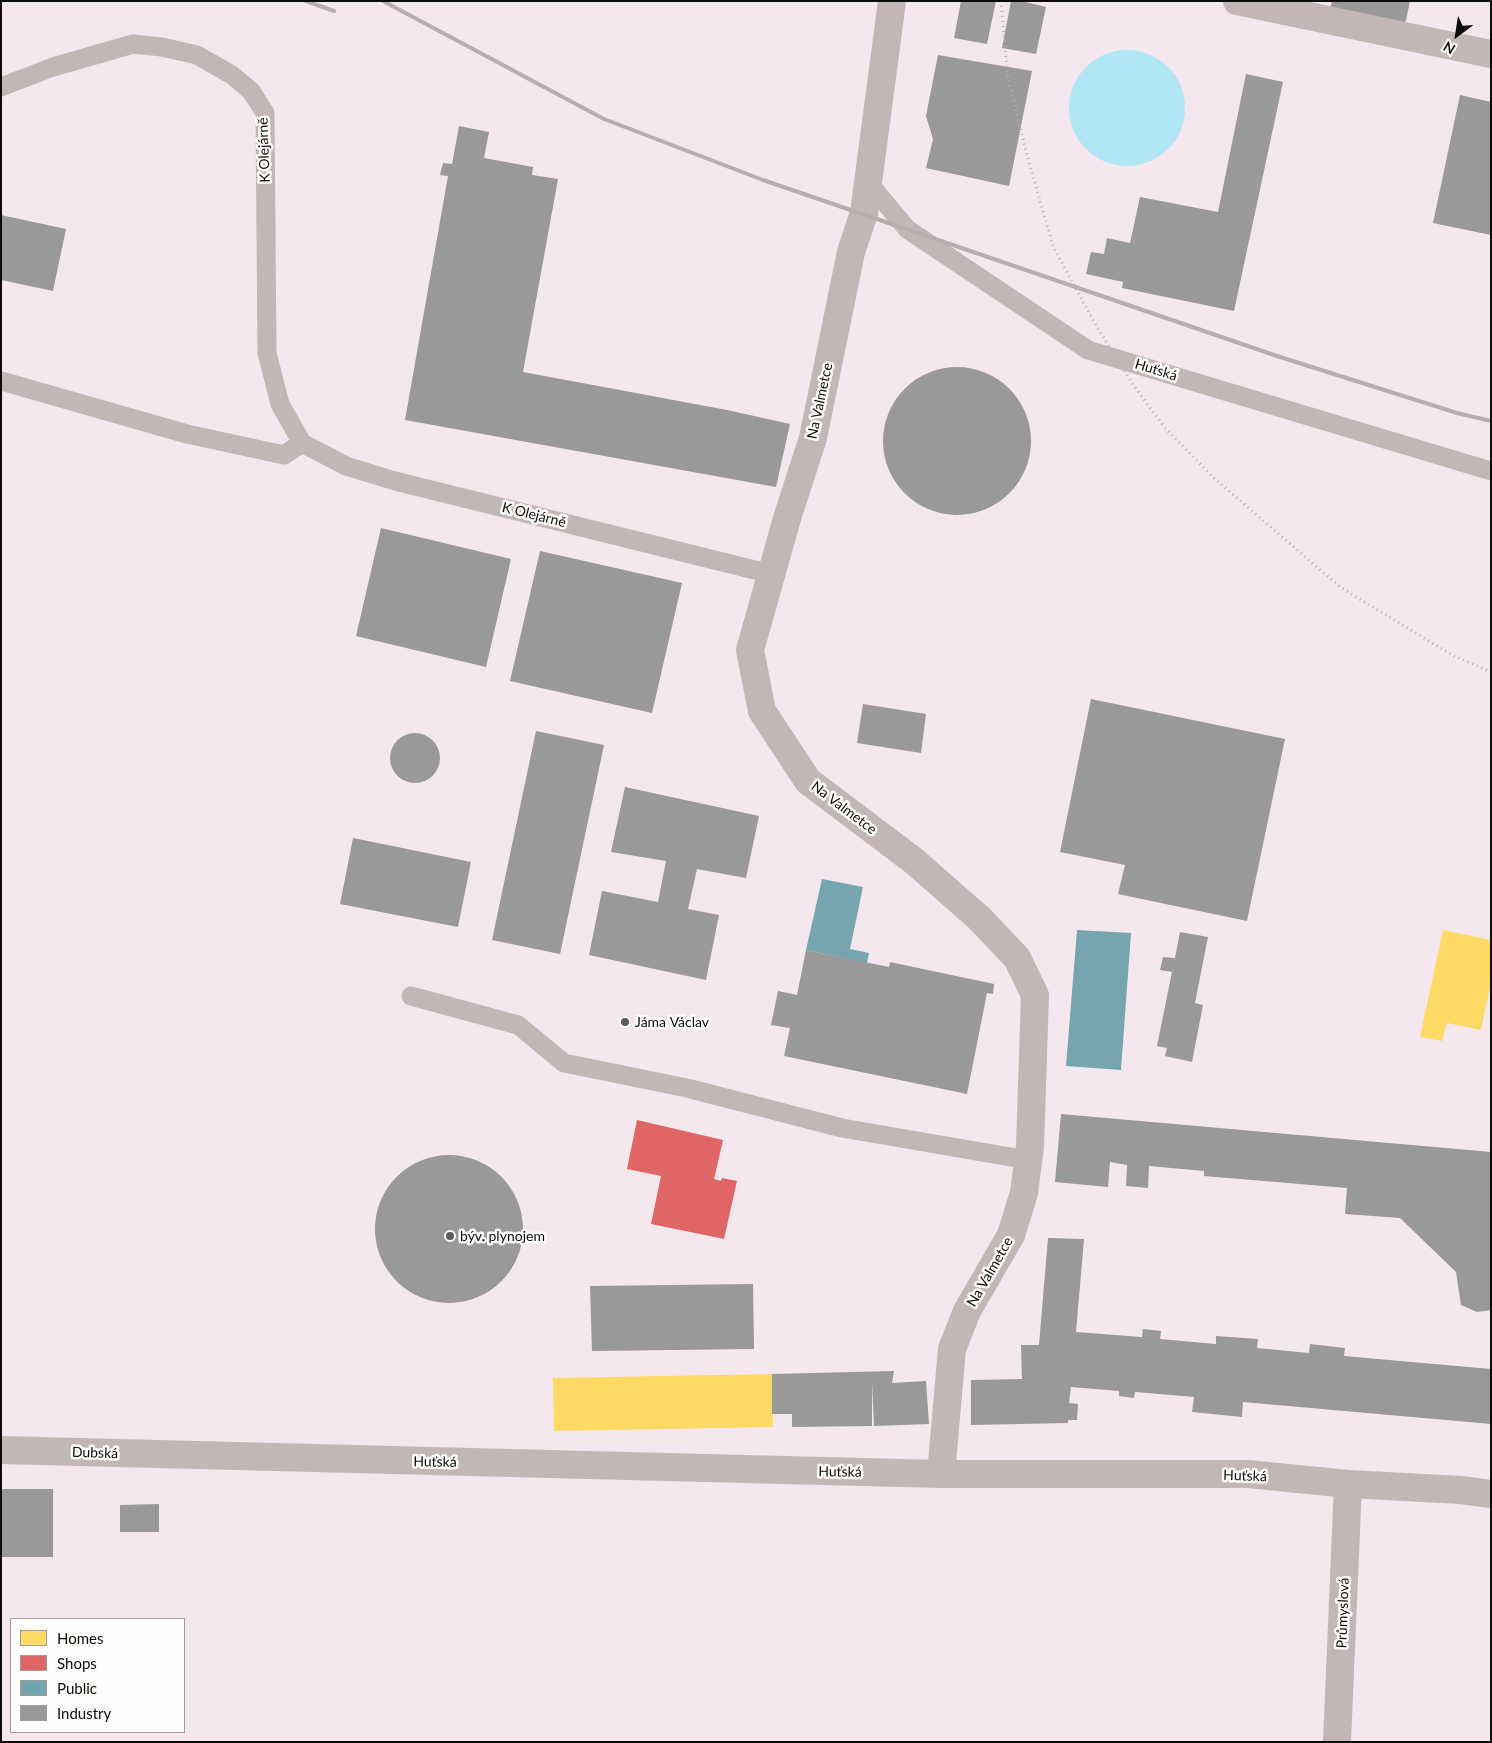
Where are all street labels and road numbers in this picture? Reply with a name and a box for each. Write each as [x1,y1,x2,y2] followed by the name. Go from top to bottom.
[254,117,274,183] street label: K Olejárně
[1133,356,1179,384] street label: Huťská
[804,361,836,441] street label: Na Valmetce
[500,499,568,531] street label: K Olejárně
[808,778,880,838] street label: Na Valmetce
[963,1234,1017,1310] street label: Na Valmetce
[72,1444,118,1462] street label: Dubská
[413,1453,457,1471] street label: Huťská
[818,1463,862,1481] street label: Huťská
[1223,1467,1267,1485] street label: Huťská
[1333,1577,1353,1649] street label: Průmyslová

